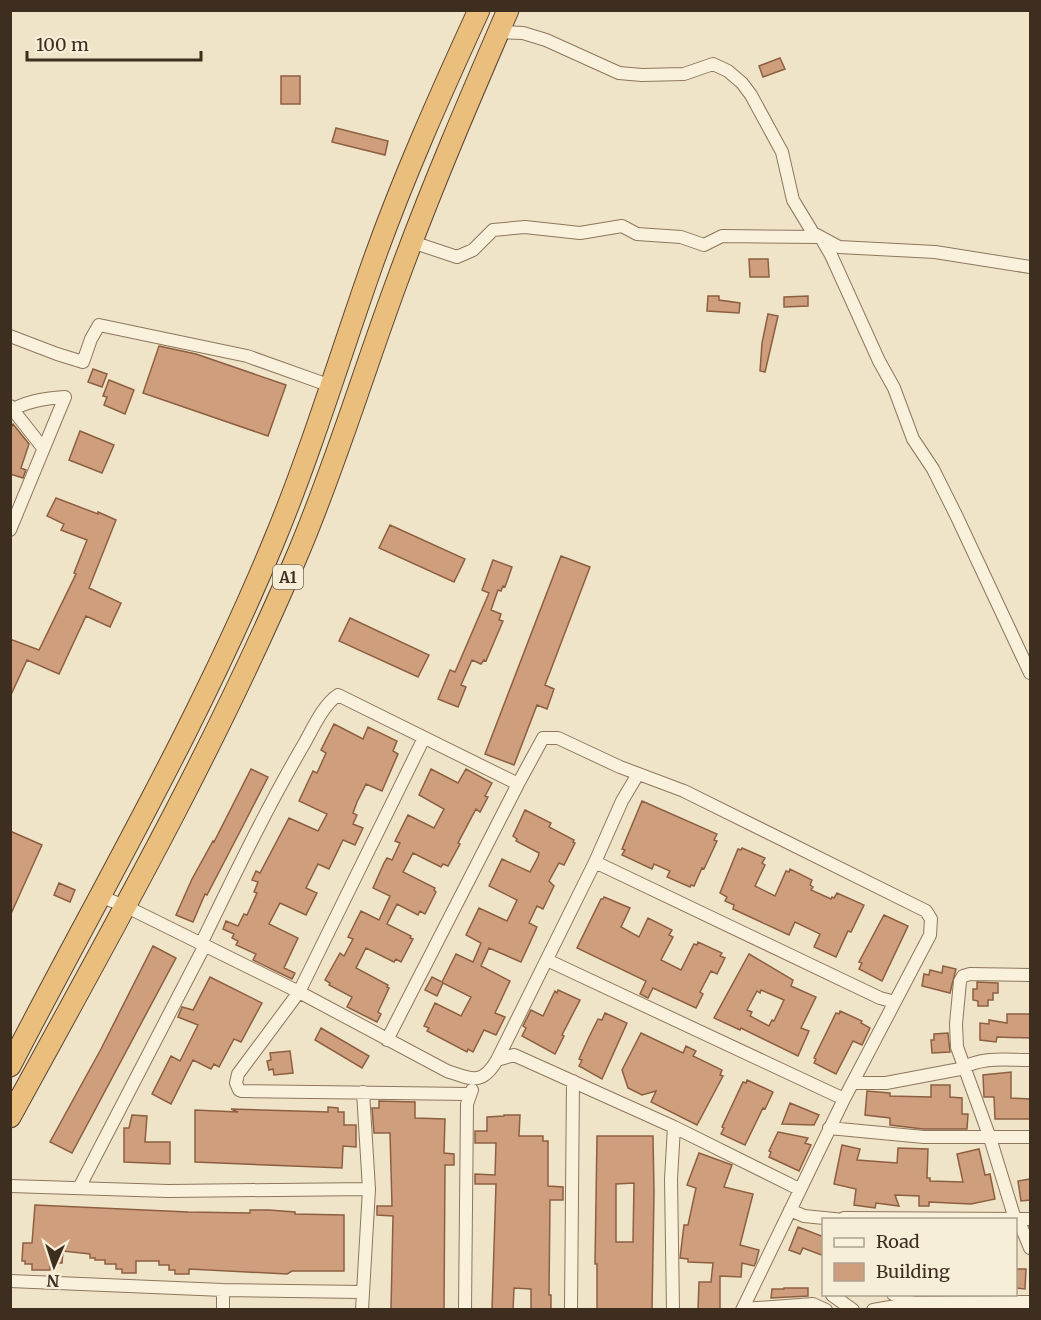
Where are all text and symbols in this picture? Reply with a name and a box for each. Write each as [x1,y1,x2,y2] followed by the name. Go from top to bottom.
[27,24,201,62] scale bar
[36,33,89,56] text: 100 m
[273,565,303,589] road number: A1
[822,1218,1017,1296] legend
[876,1230,920,1253] text: Road
[24,1236,84,1296] north arrow
[876,1260,950,1283] text: Building
[46,1271,60,1291] text: N

